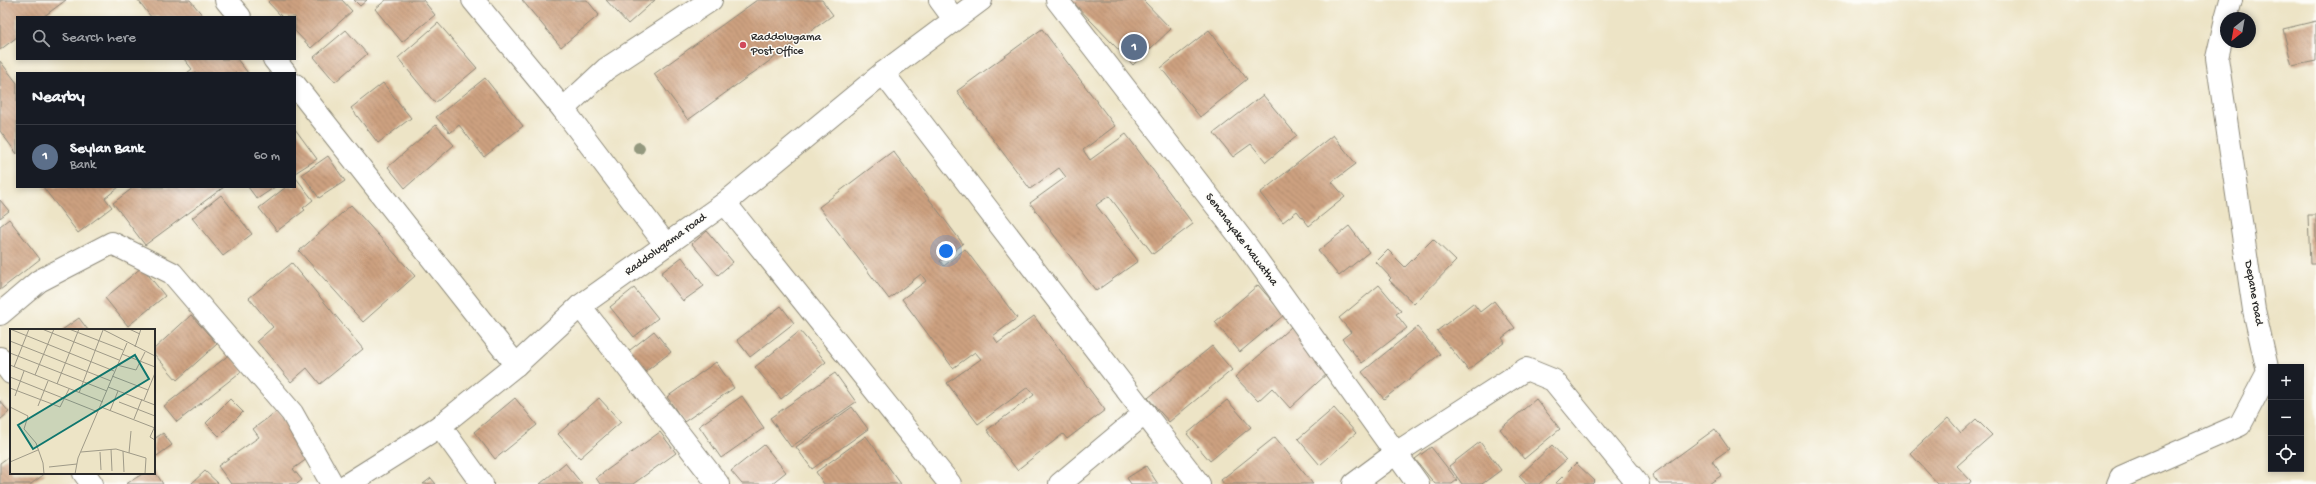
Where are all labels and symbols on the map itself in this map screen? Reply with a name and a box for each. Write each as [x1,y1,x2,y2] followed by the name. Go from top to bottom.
[2220,12,2256,48] north arrow
[750,31,822,59] place label: Raddolugama Post Office
[1121,32,1147,62] pin: 1
[738,40,748,50] marker: Raddolugama Post Office
[1202,191,1281,289] street label: Senanayake Mawatha
[623,210,710,279] street label: Raddolugama road
[936,241,956,261] your location
[2240,259,2266,327] street label: Depane road
[10,329,155,474] inset map

